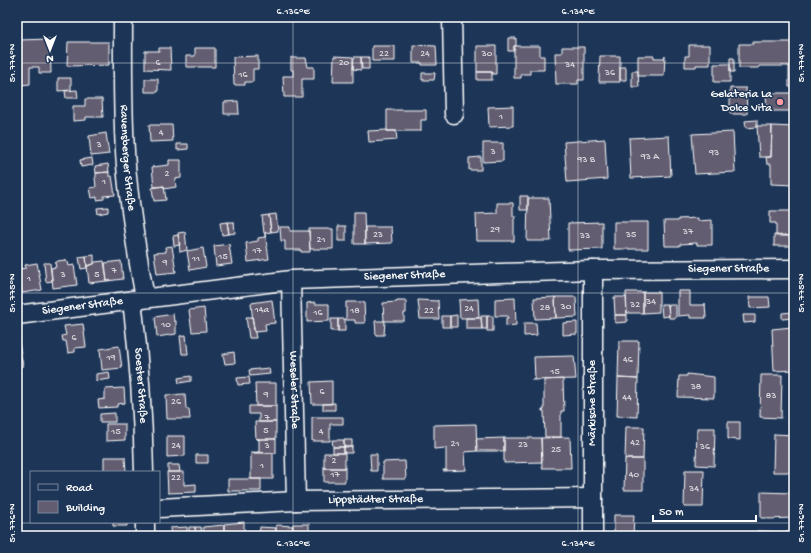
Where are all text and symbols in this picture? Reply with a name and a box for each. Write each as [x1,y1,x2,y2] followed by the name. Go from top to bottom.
[276,6,310,18] text: 6.136°E
[562,6,595,18] text: 6.134°E
[30,30,70,70] north arrow
[7,43,19,82] text: 51.774°N
[796,43,808,82] text: 51.774°N
[379,48,389,60] house number: 22
[420,48,430,60] house number: 24
[481,48,493,60] house number: 30
[46,52,54,64] text: N
[155,57,161,69] house number: 6
[339,57,350,69] house number: 20
[564,59,575,71] house number: 34
[604,67,616,79] house number: 36
[237,69,248,81] house number: 16
[710,88,772,116] place label: Gelateria La Dolce Vita
[775,97,785,107] marker: Gelateria La Dolce Vita
[116,105,138,213] street label: Ravensberger Straße
[498,111,503,123] house number: 1
[159,127,164,139] house number: 4
[95,139,102,151] house number: 3
[489,146,496,158] house number: 3
[708,147,719,159] house number: 93
[640,151,660,163] house number: 93 A
[576,154,596,166] house number: 93 B
[165,168,170,180] house number: 2
[101,176,106,188] house number: 1
[490,224,500,236] house number: 29
[682,226,694,238] house number: 37
[373,229,383,241] house number: 23
[625,229,636,241] house number: 35
[579,230,590,242] house number: 33
[317,234,325,246] house number: 21
[251,245,262,257] house number: 17
[217,251,228,263] house number: 15
[191,253,200,265] house number: 11
[161,257,168,269] house number: 9
[688,262,770,277] street label: Siegener Straße
[110,265,117,277] house number: 7
[364,268,446,285] street label: Siegener Straße
[59,269,66,281] house number: 3
[94,269,100,281] house number: 5
[7,273,19,313] text: 51.775°N
[26,273,31,285] house number: 1
[796,273,808,313] text: 51.775°N
[41,294,124,319] street label: Siegener Straße
[645,296,656,308] house number: 34
[629,299,640,311] house number: 32
[560,301,572,313] house number: 30
[540,302,551,314] house number: 28
[464,303,474,315] house number: 24
[254,304,270,316] house number: 14a
[349,305,360,317] house number: 18
[424,305,434,317] house number: 22
[312,307,323,319] house number: 16
[160,319,171,331] house number: 10
[71,332,77,344] house number: 6
[130,347,149,424] street label: Soester Straße
[286,351,301,430] street label: Weseler Straße
[105,352,116,364] house number: 19
[623,354,634,366] house number: 46
[586,359,600,446] street label: Märkische Straße
[549,366,560,378] house number: 15
[690,381,702,393] house number: 38
[319,386,325,398] house number: 6
[262,389,269,401] house number: 9
[766,390,776,402] house number: 83
[622,392,632,404] house number: 44
[171,396,182,408] house number: 26
[263,412,270,424] house number: 7
[263,425,269,437] house number: 5
[110,426,121,438] house number: 15
[319,426,324,438] house number: 4
[630,437,640,449] house number: 42
[451,438,459,450] house number: 21
[518,439,528,451] house number: 23
[171,440,181,452] house number: 24
[263,440,270,452] house number: 3
[699,441,711,453] house number: 36
[551,444,561,456] house number: 25
[332,455,337,467] house number: 2
[259,460,264,472] house number: 1
[329,469,340,481] house number: 17
[629,469,640,481] house number: 40
[30,471,160,523] legend
[171,472,181,484] house number: 22
[66,482,93,496] text: Road
[688,483,699,495] house number: 34
[328,493,424,508] street label: Lippstädter Straße
[653,497,756,523] scale bar
[65,502,105,516] text: Building
[7,503,19,542] text: 51.776°N
[796,503,808,542] text: 51.776°N
[659,506,684,520] text: 50 m
[276,538,310,550] text: 6.136°E
[562,538,595,550] text: 6.134°E

